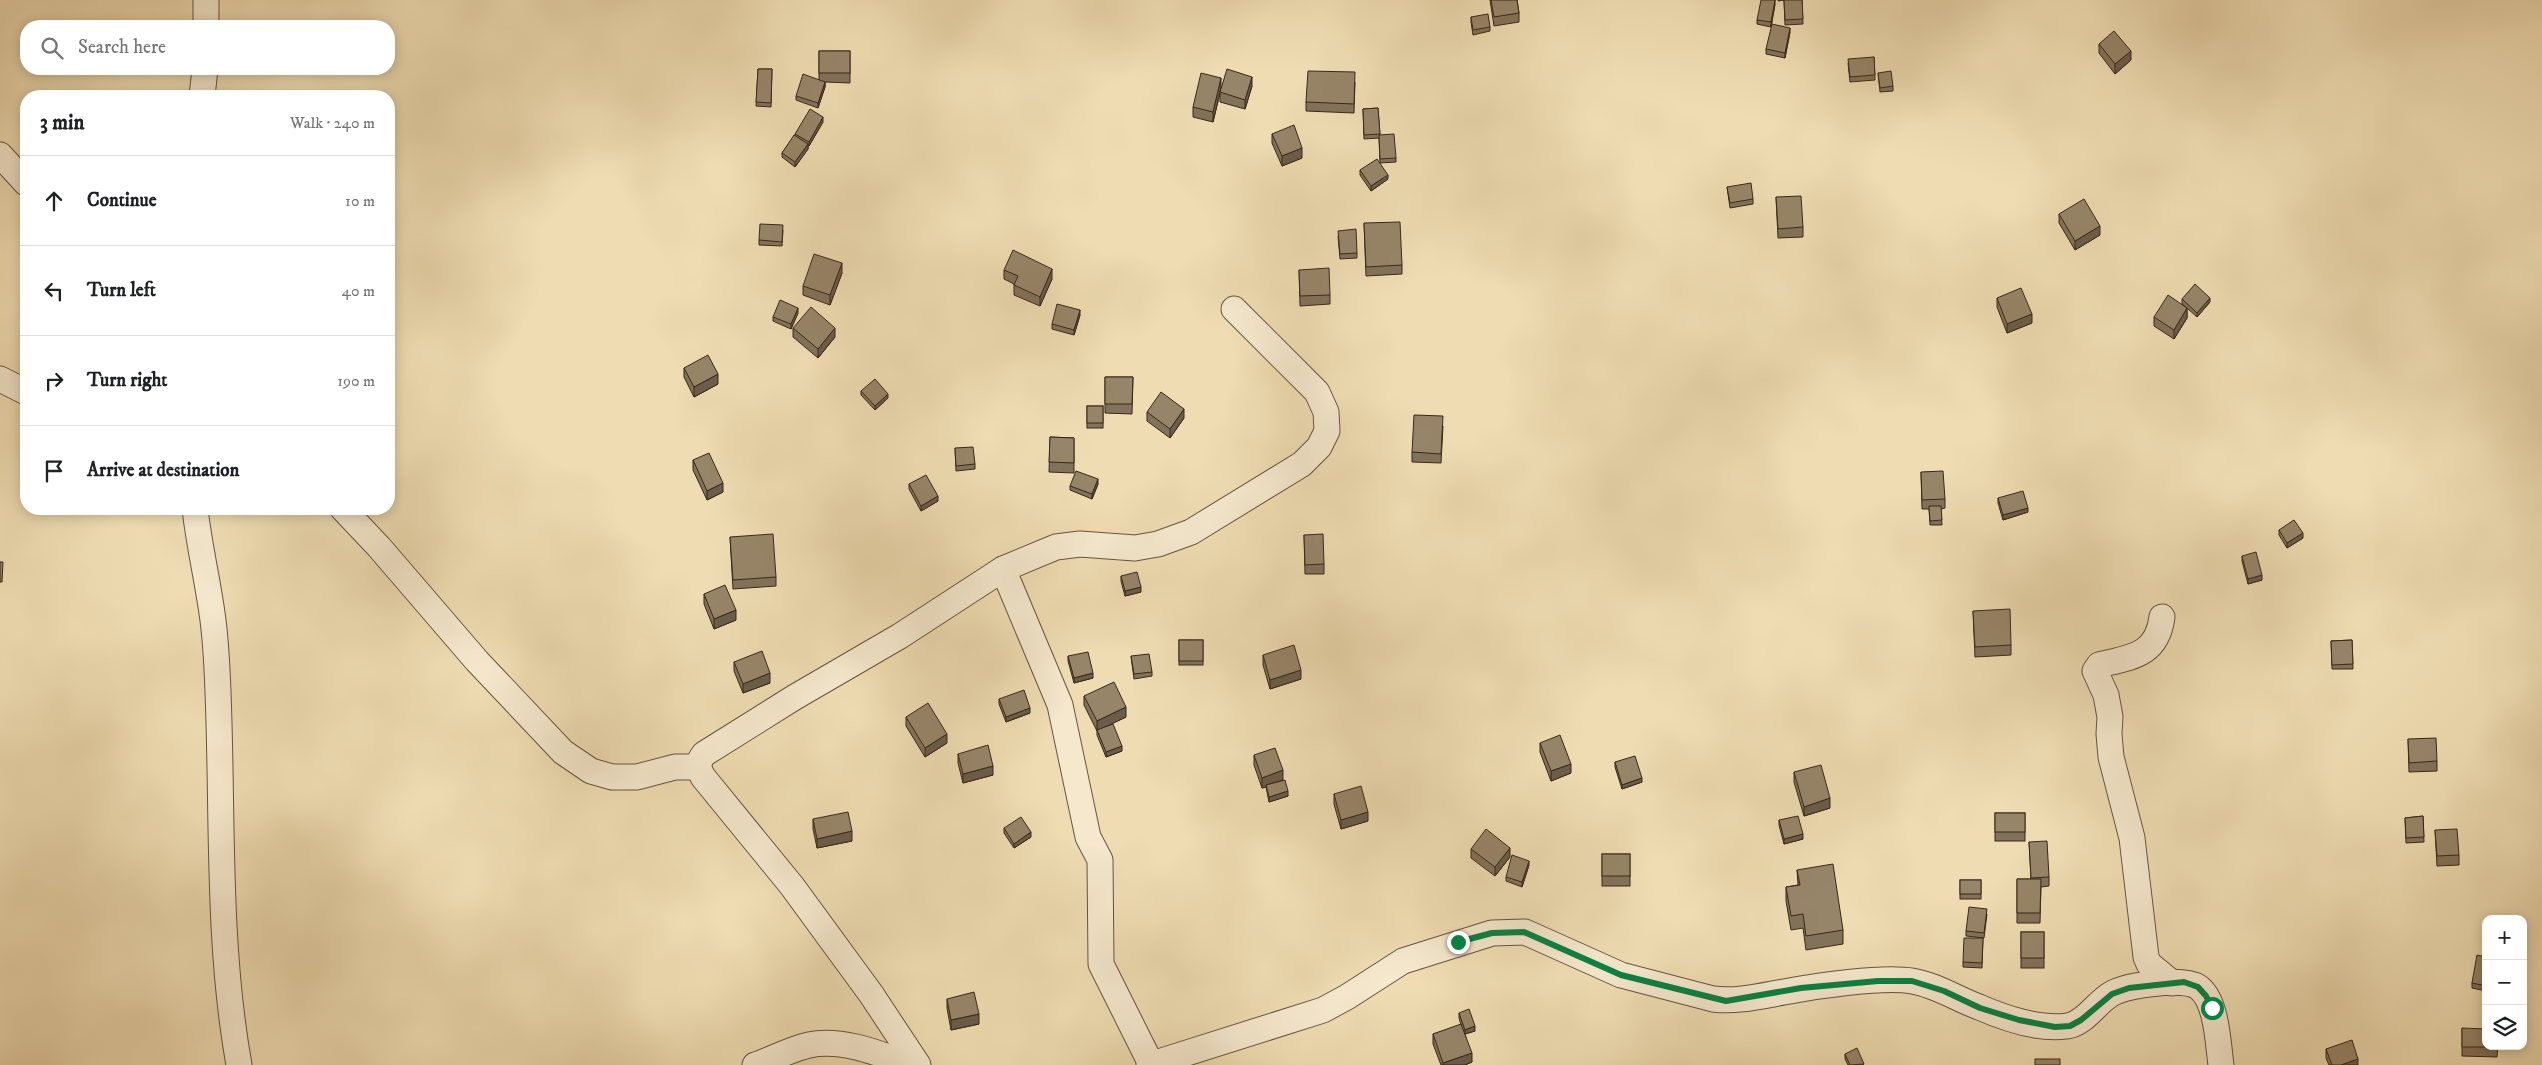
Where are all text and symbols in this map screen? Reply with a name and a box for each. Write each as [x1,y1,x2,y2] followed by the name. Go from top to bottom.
[20,20,395,75] search box
[38,34,66,62] icon: search
[78,36,166,59] text: Search here
[40,110,85,136] text: 3 min
[290,113,375,133] text: Walk · 240 m
[40,187,68,215] icon: ahead
[87,189,157,212] text: Continue
[345,191,375,211] text: 10 m
[40,277,68,305] icon: left
[87,279,156,302] text: Turn left
[342,281,375,301] text: 40 m
[40,367,68,395] icon: right
[87,369,167,392] text: Turn right
[337,371,375,391] text: 190 m
[40,457,68,485] icon: arrive
[87,459,239,482] text: Arrive at destination
[2482,915,2527,1050] map controls
[2482,915,2527,960] button: +
[1447,931,1470,954] route end
[2482,960,2527,1005] button: −
[2201,997,2224,1020] route start
[2482,1005,2527,1050] button: layers

